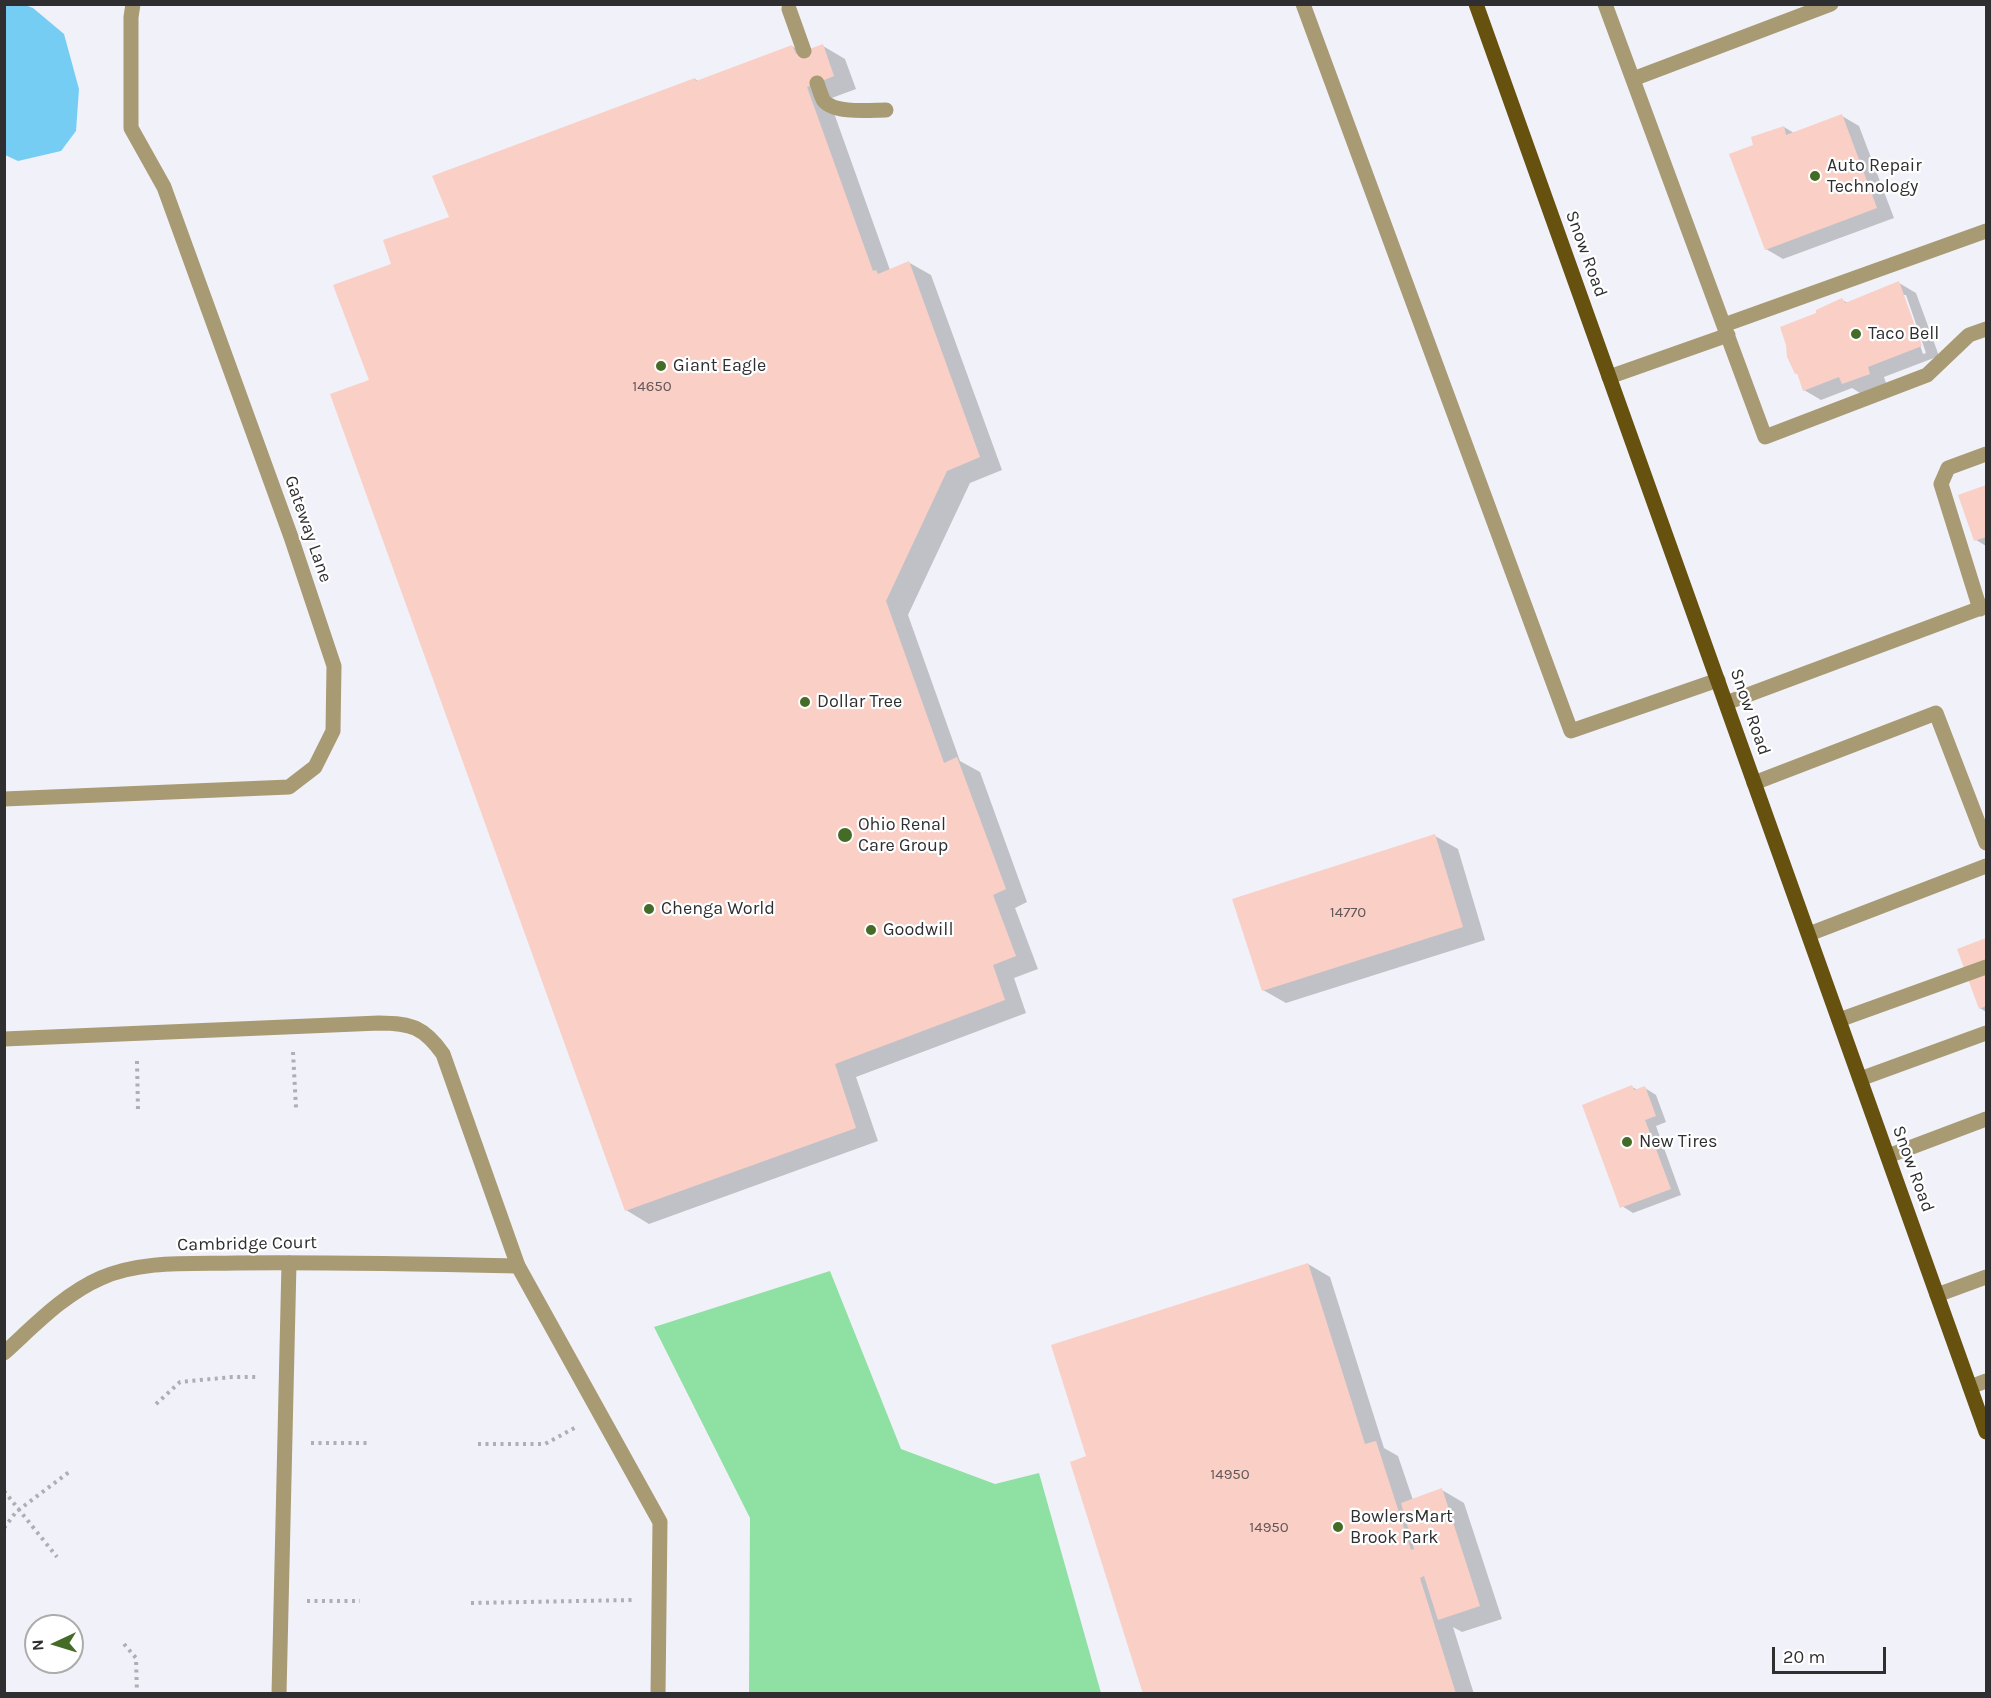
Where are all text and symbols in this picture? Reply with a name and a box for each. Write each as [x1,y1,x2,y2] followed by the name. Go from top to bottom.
[1827,155,1922,198] place label: Auto Repair Technology
[1808,169,1822,183] marker: Auto Repair Technology
[1560,208,1612,300] street label: Snow Road
[1868,323,1939,345] place label: Taco Bell
[1849,327,1863,341] marker: Taco Bell
[673,355,766,377] place label: Giant Eagle
[654,359,668,373] marker: Giant Eagle
[632,378,672,396] house number: 14650
[280,473,336,585] street label: Gateway Lane
[1725,666,1775,758] street label: Snow Road
[817,691,902,713] place label: Dollar Tree
[798,695,812,709] marker: Dollar Tree
[858,814,948,856] place label: Ohio Renal Care Group
[836,826,854,844] marker: Ohio Renal Care Group
[661,898,775,920] place label: Chenga World
[642,902,656,916] marker: Chenga World
[1330,904,1366,922] house number: 14770
[883,919,953,941] place label: Goodwill
[864,923,878,937] marker: Goodwill
[1887,1123,1939,1215] street label: Snow Road
[1639,1131,1717,1153] place label: New Tires
[1620,1135,1634,1149] marker: New Tires
[177,1232,317,1256] street label: Cambridge Court
[1210,1466,1250,1484] house number: 14950
[1350,1506,1453,1549] place label: BowlersMart Brook Park
[1249,1519,1289,1537] house number: 14950
[1331,1520,1345,1534] marker: BowlersMart Brook Park
[24,1614,84,1674] north arrow
[1775,1635,1889,1673] scale bar
[28,1639,47,1652] text: N
[1783,1646,1825,1668] text: 20 m

